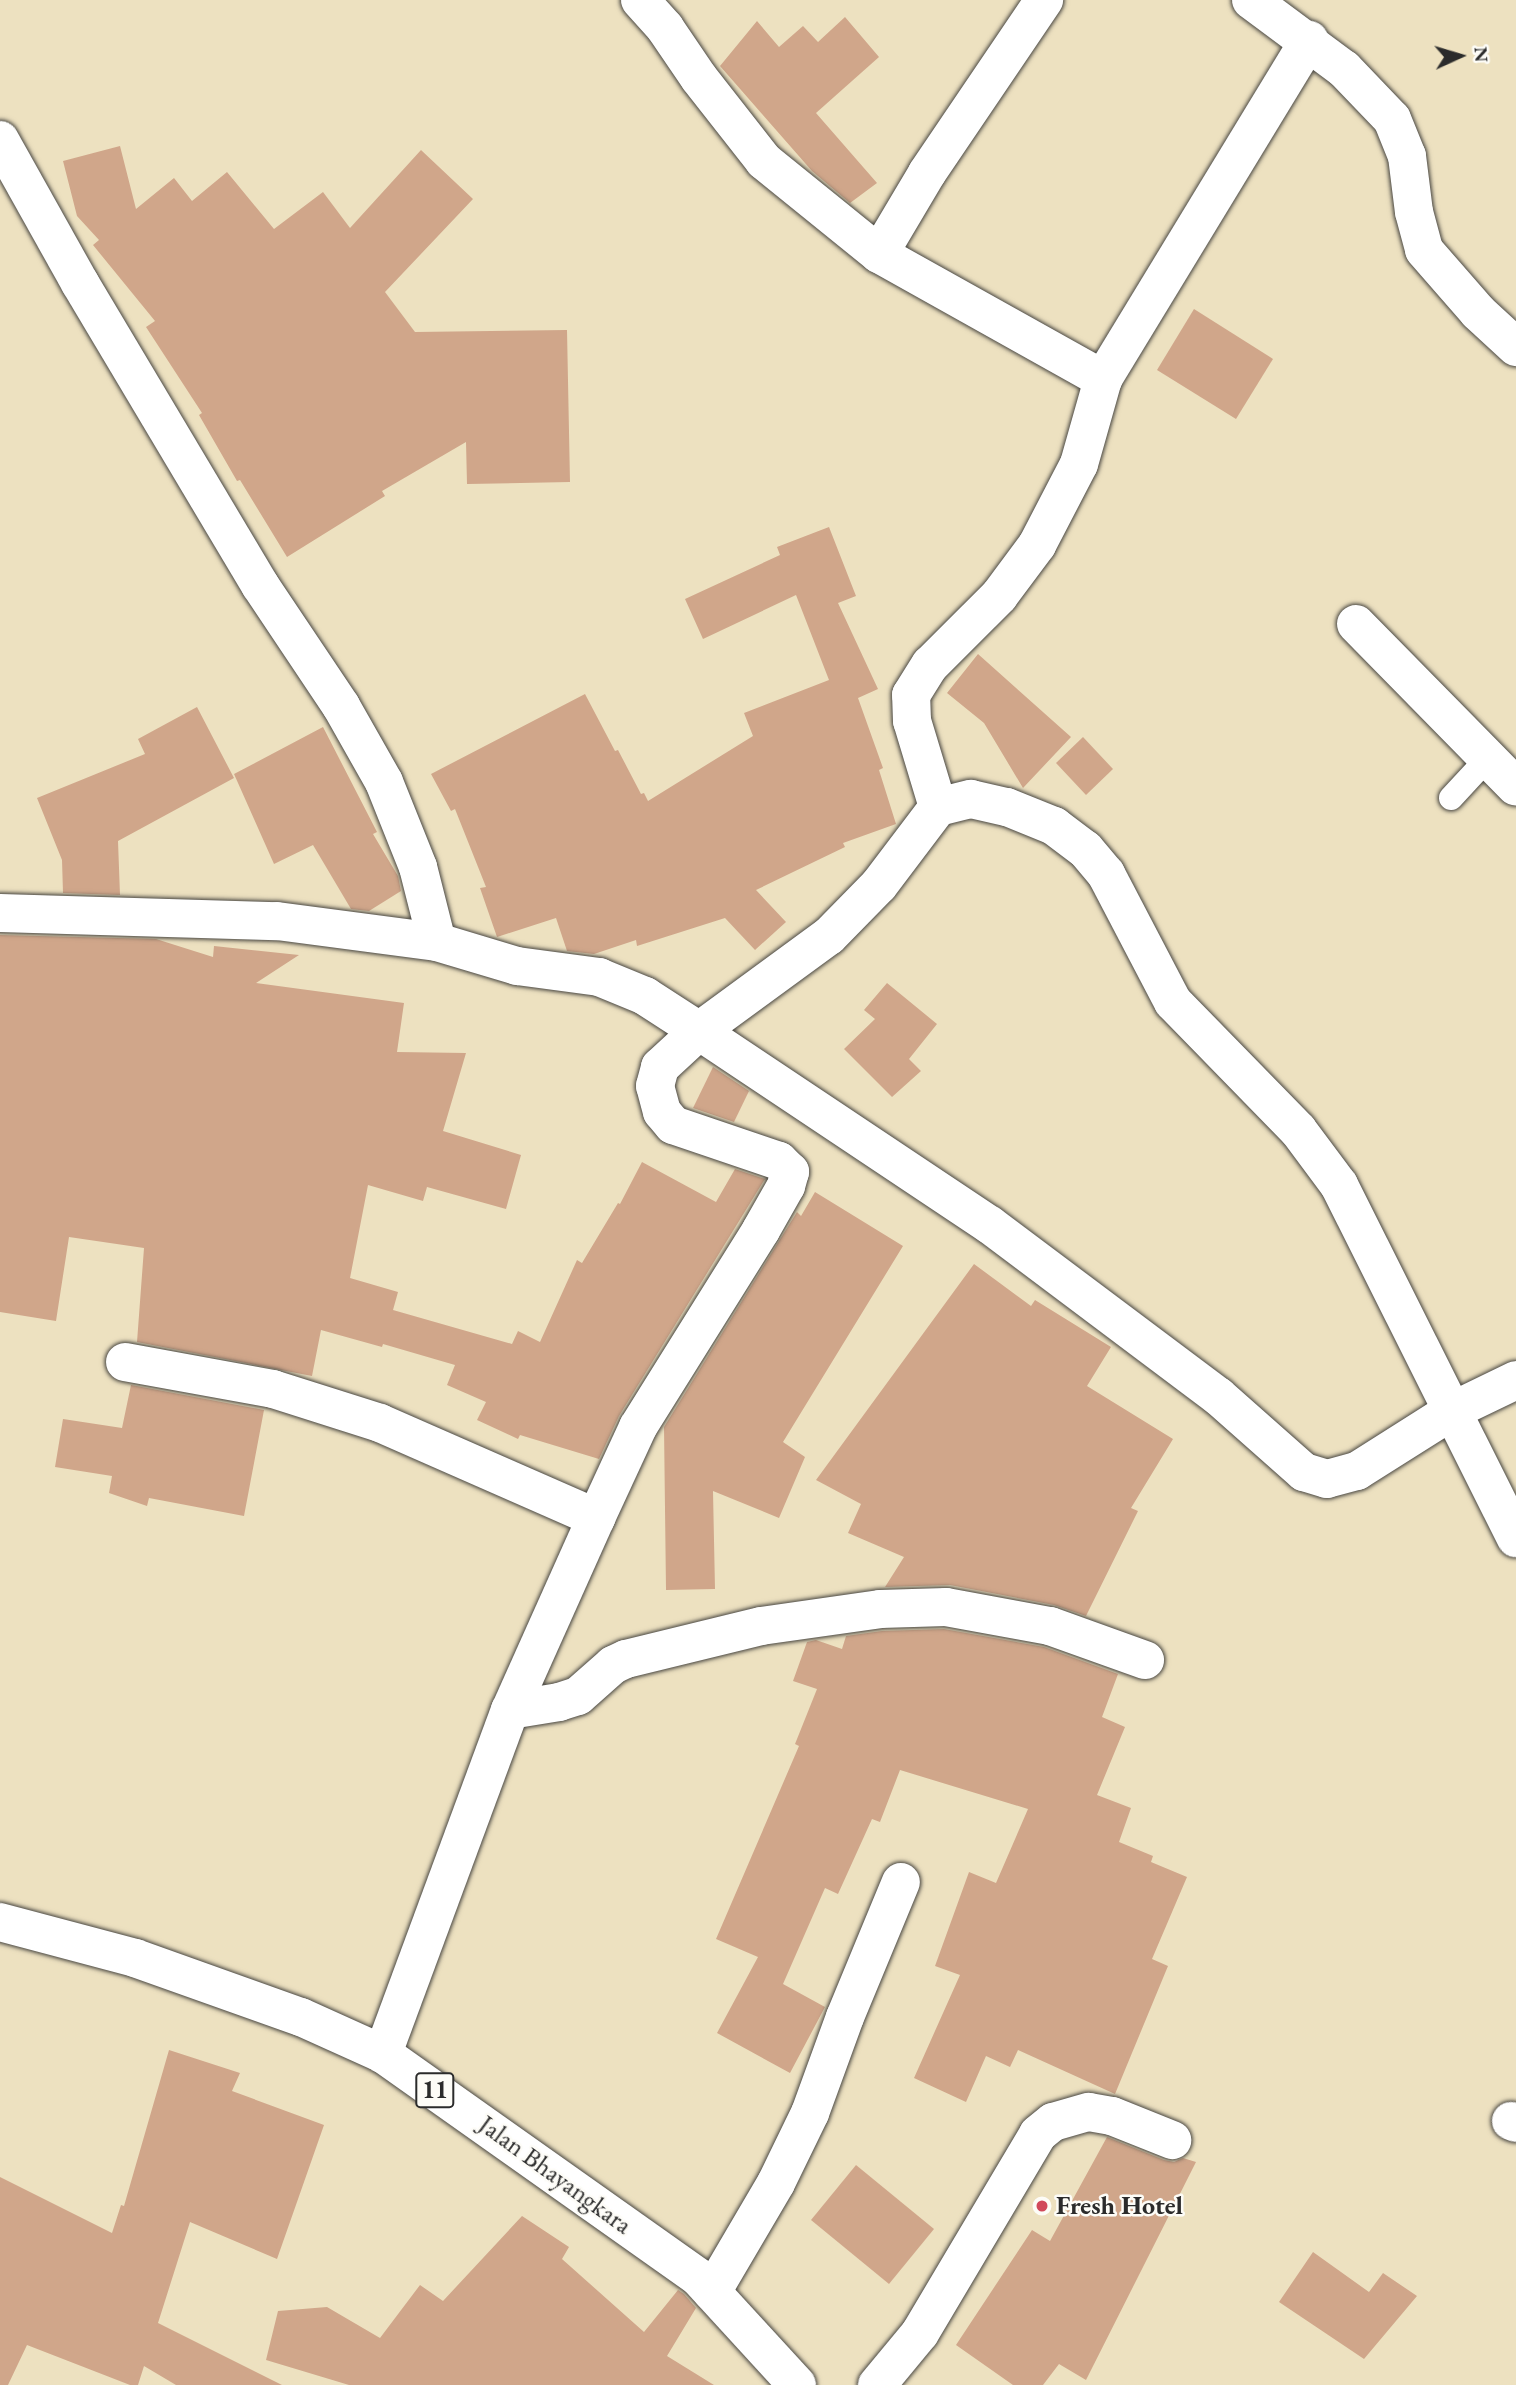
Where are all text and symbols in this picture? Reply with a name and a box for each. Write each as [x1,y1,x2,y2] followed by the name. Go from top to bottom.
[1425,21,1495,91] north arrow
[1468,46,1494,63] text: N
[414,2070,456,2110] road number: 11
[472,2109,638,2241] street label: Jalan Bhayangkara
[1056,2190,1183,2222] place label: Fresh Hotel
[1034,2198,1050,2214] marker: Fresh Hotel

